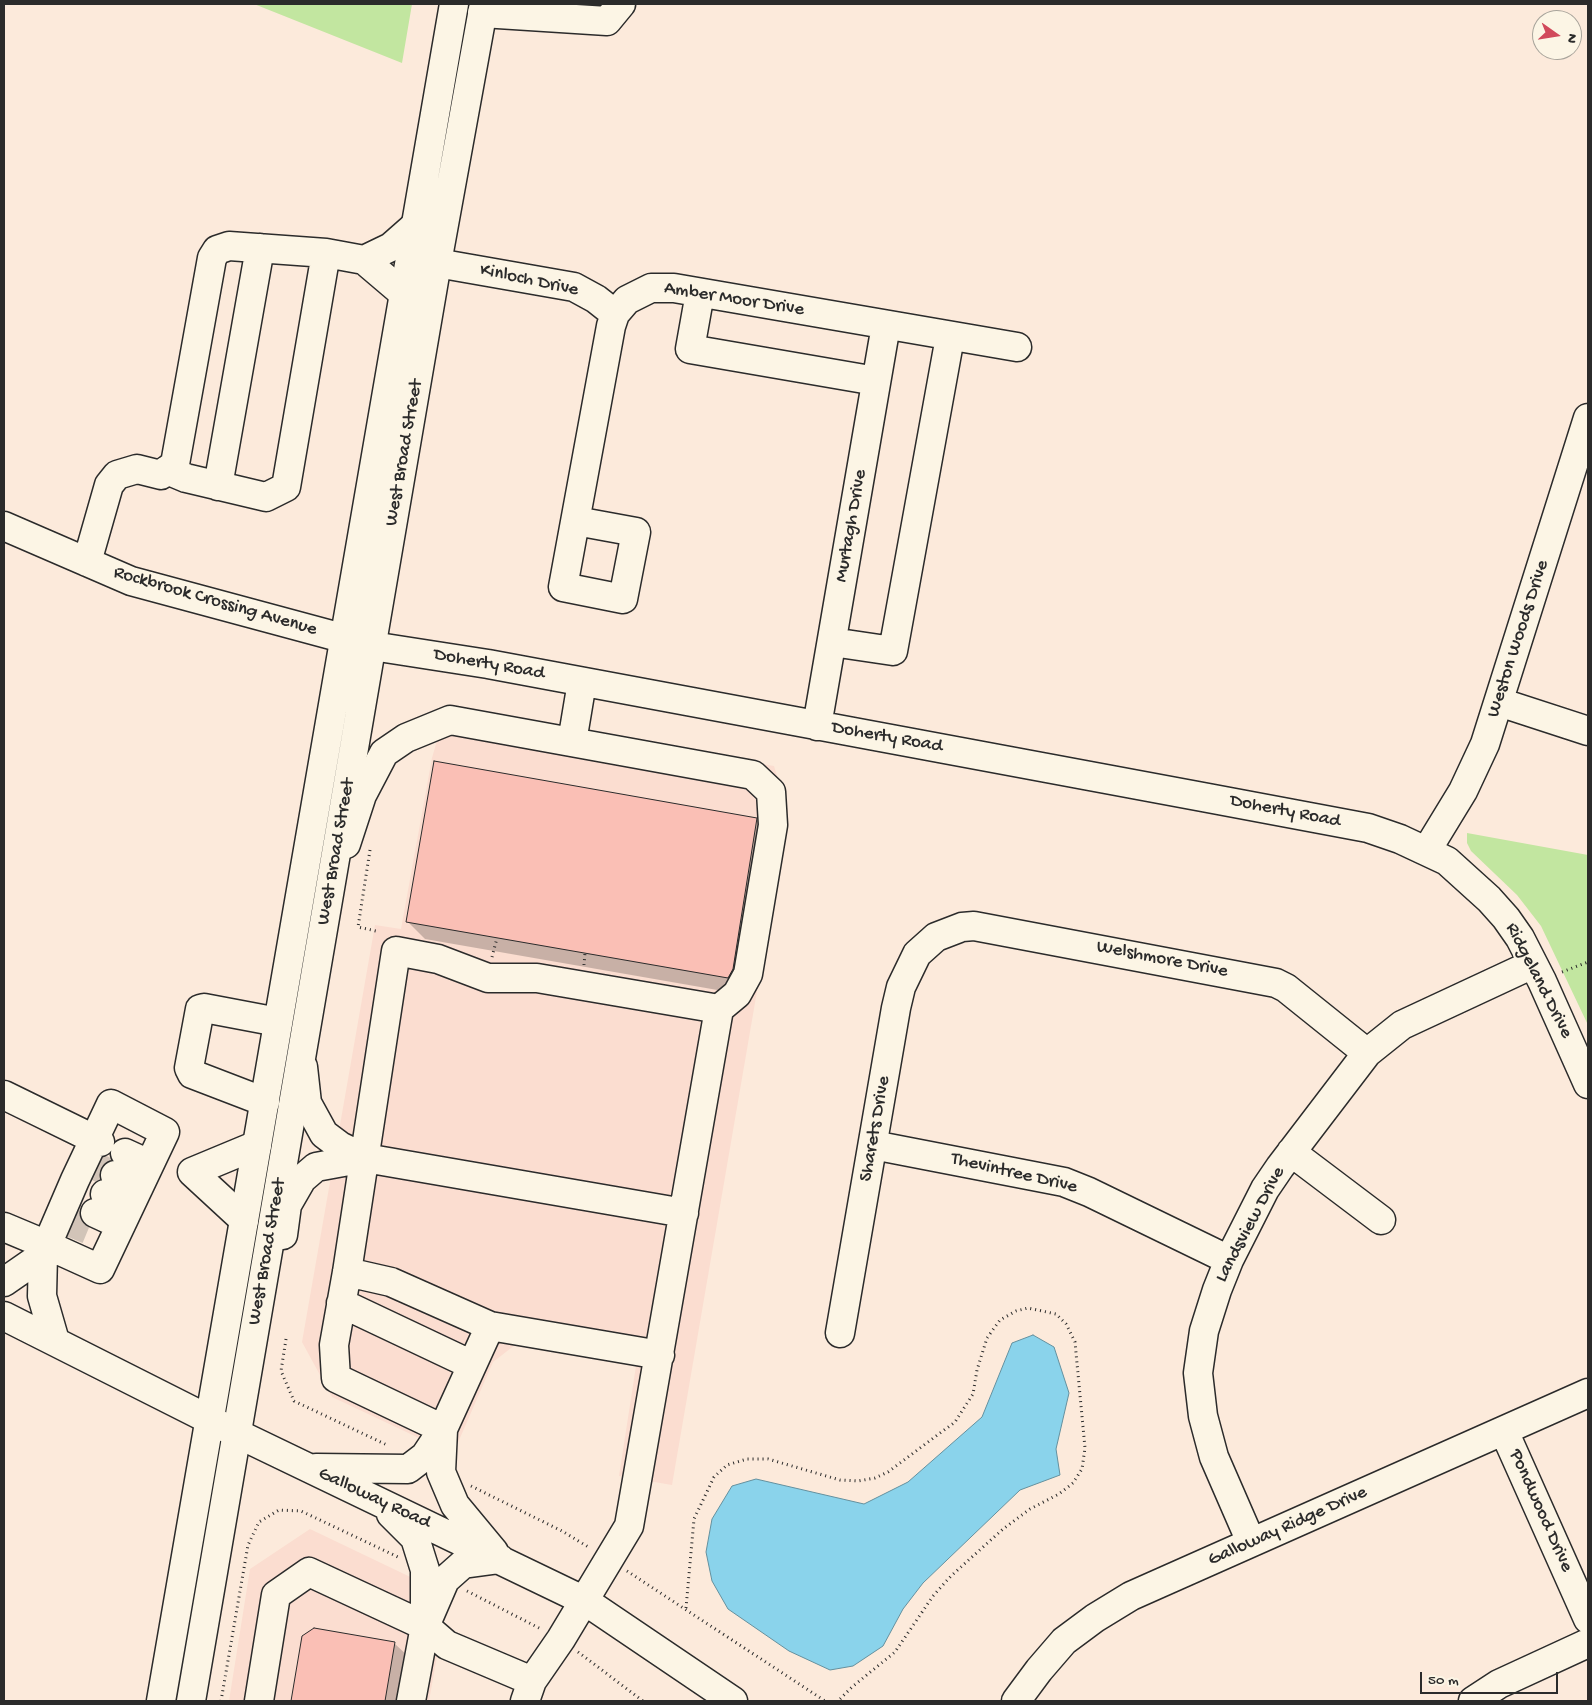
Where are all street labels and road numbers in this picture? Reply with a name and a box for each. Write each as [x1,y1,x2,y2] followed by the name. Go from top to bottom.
[478,259,580,303] street label: Kinloch Drive
[662,278,806,322] street label: Amber Moor Drive
[381,378,429,528] street label: West Broad Street
[831,468,873,584] street label: Murtagh Drive
[1483,557,1555,721] street label: Weston Woods Drive
[111,562,319,642] street label: Rockbrook Crossing Avenue
[432,644,546,686] street label: Doherty Road
[830,717,944,759] street label: Doherty Road
[313,777,361,927] street label: West Broad Street
[1228,790,1342,834] street label: Doherty Road
[1499,919,1577,1043] street label: Ridgeland Drive
[1094,936,1230,984] street label: Welshmore Drive
[856,1074,896,1184] street label: Sharets Drive
[949,1148,1079,1200] street label: Thevintree Drive
[1211,1163,1291,1287] street label: Landsview Drive
[244,1177,292,1327] street label: West Broad Street
[1503,1446,1577,1576] street label: Pondwood Drive
[314,1463,434,1535] street label: Galloway Road
[1205,1482,1371,1572] street label: Galloway Ridge Drive

